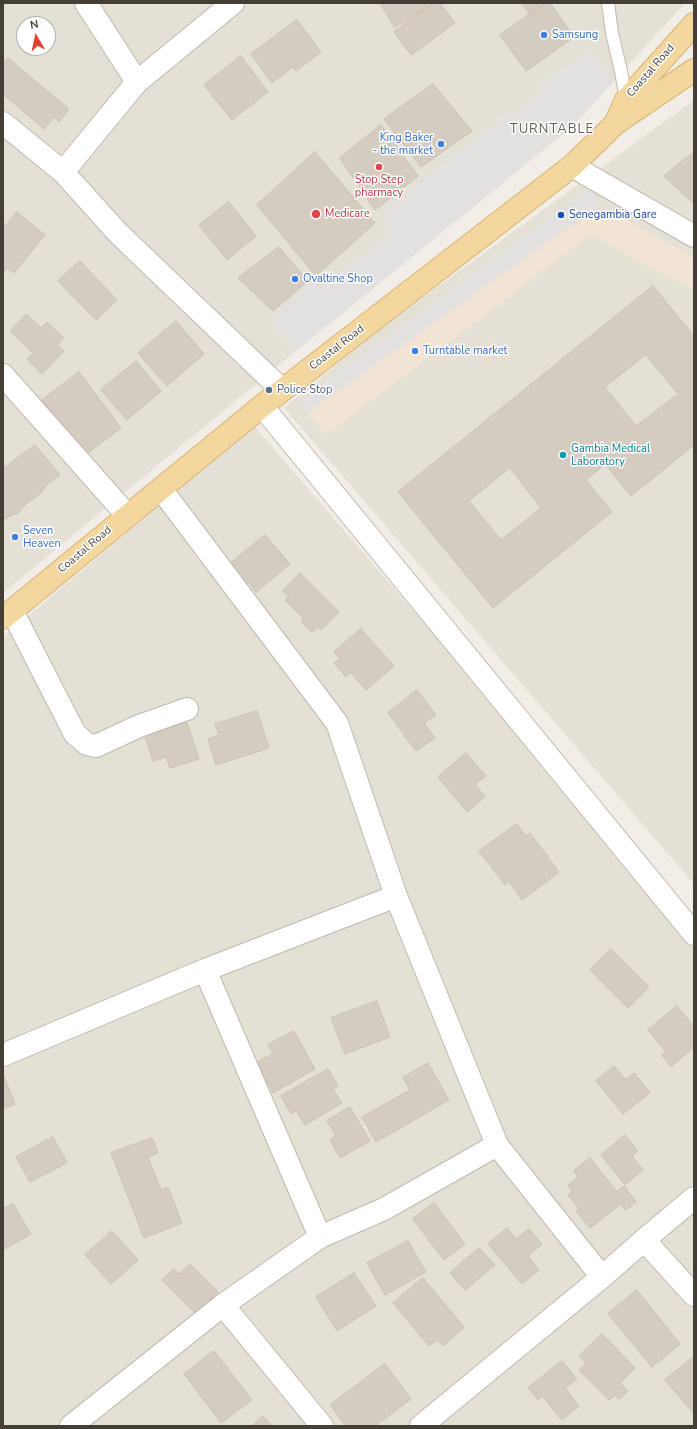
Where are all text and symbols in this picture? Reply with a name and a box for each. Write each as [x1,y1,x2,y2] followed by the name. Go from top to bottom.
[16,16,56,56] north arrow
[29,17,39,33] text: N
[552,28,598,42] place label: Samsung
[539,30,549,40] marker: Samsung
[625,42,677,100] street label: Coastal Road
[510,122,594,138] district label: TURNTABLE
[372,131,433,157] place label: King Baker - the market
[436,139,446,149] marker: King Baker - the market
[374,162,384,172] marker: Stop Step pharmacy
[355,173,403,199] place label: Stop Step pharmacy
[325,207,370,221] place label: Medicare
[310,208,322,220] marker: Medicare
[569,208,657,222] place label: Senegambia Gare
[556,210,566,220] marker: Senegambia Gare
[303,272,373,286] place label: Ovaltine Shop
[290,274,300,284] marker: Ovaltine Shop
[307,323,367,373] street label: Coastal Road
[423,344,507,358] place label: Turntable market
[410,346,420,356] marker: Turntable market
[277,383,332,397] place label: Police Stop
[264,385,274,395] marker: Police Stop
[571,442,650,468] place label: Gambia Medical Laboratory
[558,450,568,460] marker: Gambia Medical Laboratory
[23,524,61,550] place label: Seven Heaven
[56,524,114,576] street label: Coastal Road
[10,532,20,542] marker: Seven Heaven

